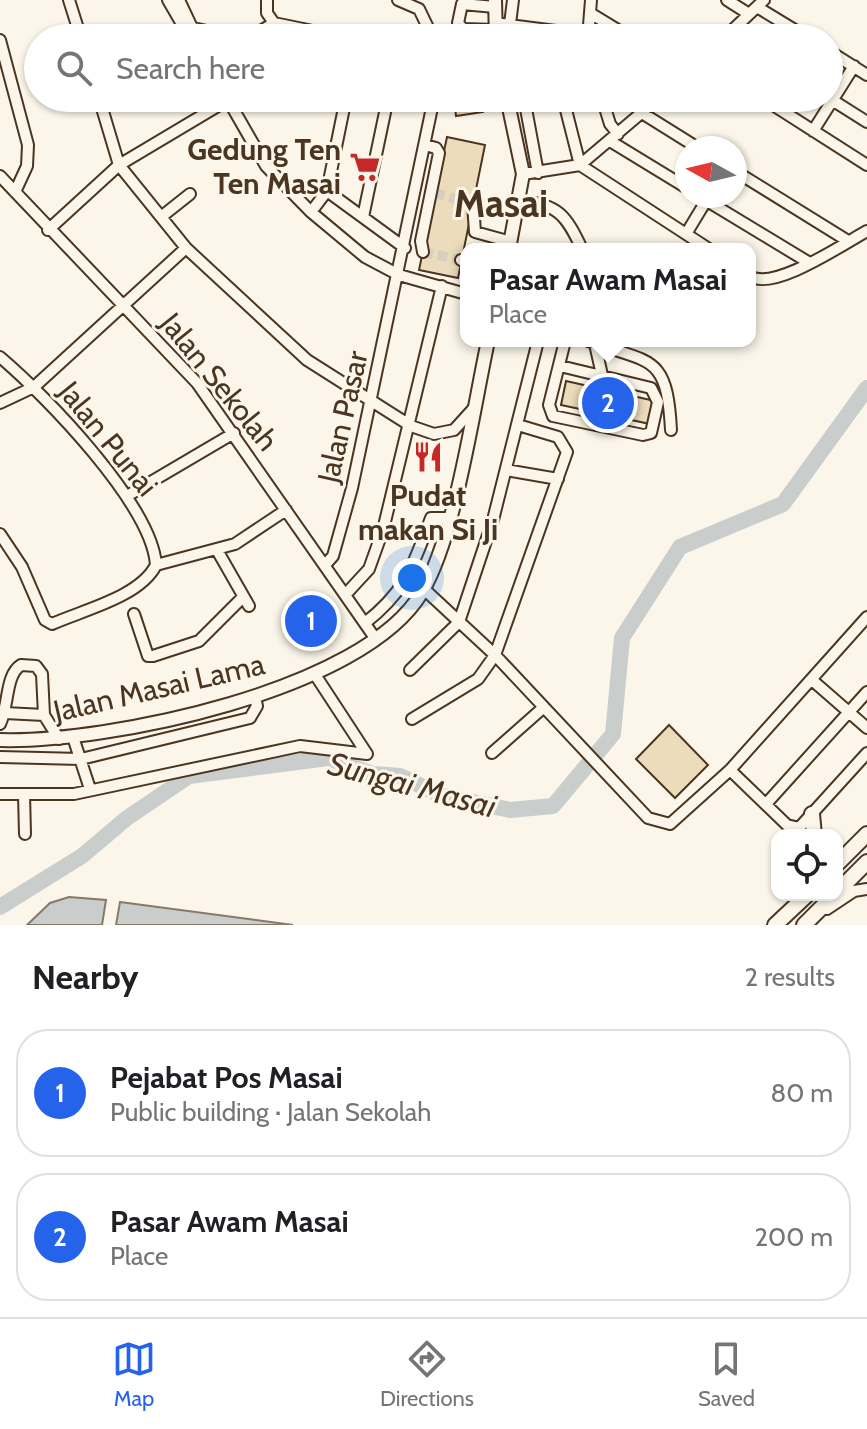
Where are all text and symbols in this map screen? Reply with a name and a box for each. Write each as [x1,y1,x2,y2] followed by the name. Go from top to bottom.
[24,24,843,112] search box
[52,46,96,90] icon: search
[116,50,265,87] text: Search here
[187,131,341,202] place label: Gedung Ten Ten Masai
[675,136,747,208] north arrow
[348,150,382,184] supermarket icon: Gedung Ten Ten Masai
[454,180,548,227] district label: Masai
[460,243,756,347] popup
[489,261,727,298] text: Pasar Awam Masai
[489,298,547,330] text: Place
[152,305,286,458] street label: Jalan Sekolah
[309,347,376,487] street label: Jalan Pasar
[50,373,166,504] street label: Jalan Punai
[582,373,634,433] pin: 2
[411,440,445,474] restaurant icon: Pudat makan Si Ji
[358,477,498,548] place label: Pudat makan Si Ji
[392,558,432,598] your location
[285,591,337,651] pin: 1
[49,645,269,730] street label: Jalan Masai Lama
[324,743,502,826] water label: Sungai Masai
[771,829,843,901] map controls
[771,829,843,901] button: locate
[32,956,139,998] text: Nearby
[744,961,835,993] text: 2 results
[110,1059,343,1096] text: Pejabat Pos Masai
[55,1077,65,1109] text: 1
[770,1077,833,1109] text: 80 m
[110,1096,431,1128] text: Public building · Jalan Sekolah
[110,1203,349,1240] text: Pasar Awam Masai
[53,1221,67,1253] text: 2
[754,1221,833,1253] text: 200 m
[110,1240,168,1272] text: Place
[112,1337,156,1412] tab: Map
[380,1337,474,1412] tab: Directions
[698,1337,755,1412] tab: Saved

